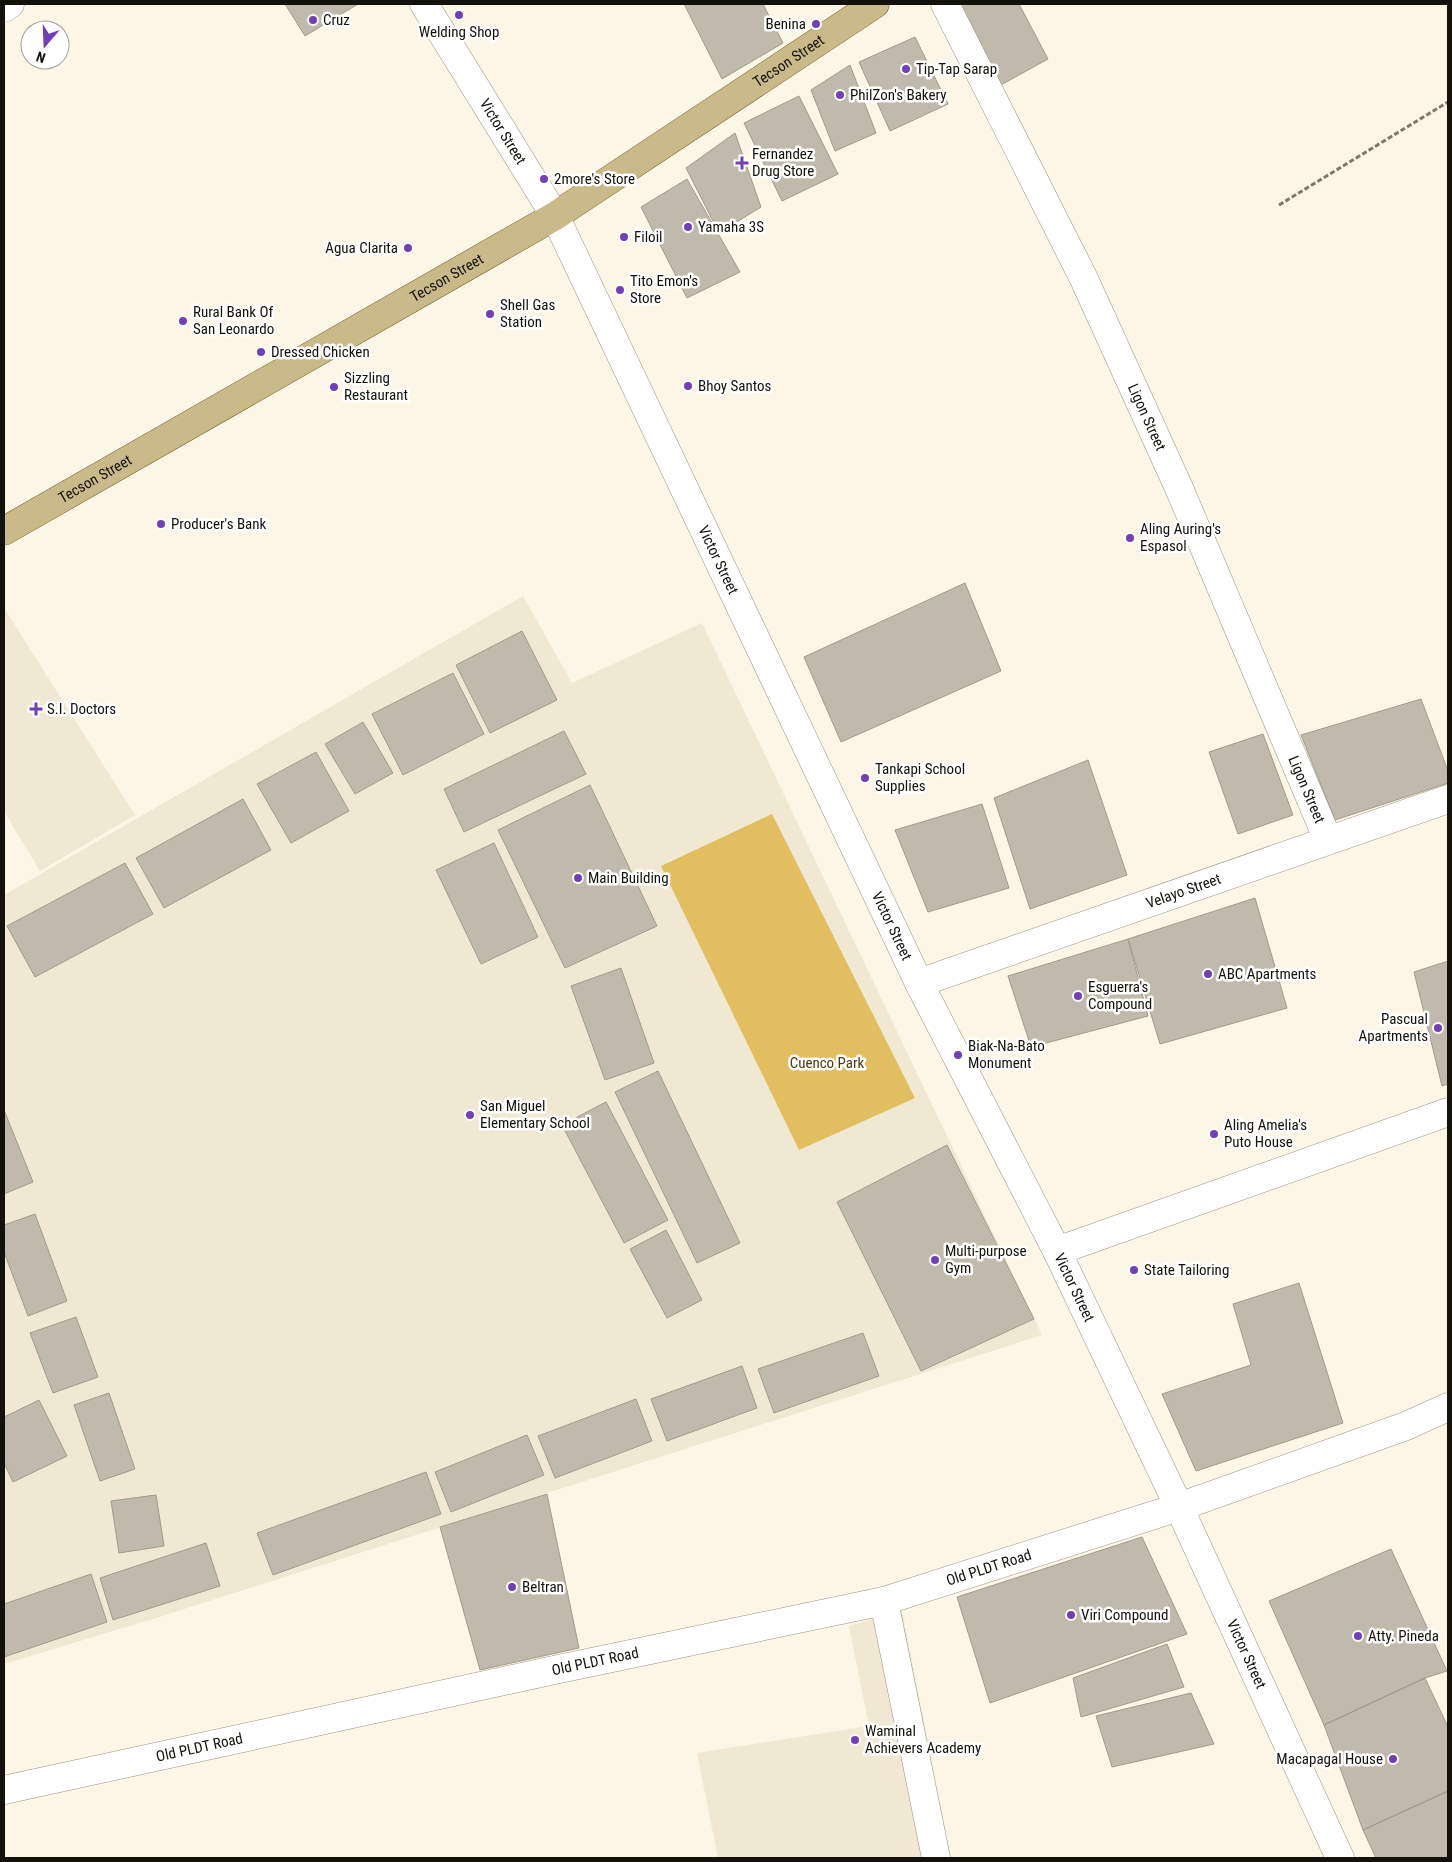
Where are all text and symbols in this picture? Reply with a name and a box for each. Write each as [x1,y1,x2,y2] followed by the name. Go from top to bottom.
[453,9,465,21] marker: Welding Shop
[323,11,350,29] place label: Cruz
[307,14,319,26] marker: Cruz
[766,15,806,33] place label: Benina
[810,18,822,30] marker: Benina
[20,20,70,70] north arrow
[419,23,499,41] place label: Welding Shop
[750,31,828,91] street label: Tecson Street
[34,48,47,66] text: N
[916,60,997,78] place label: Tip-Tap Sarap
[900,63,912,75] marker: Tip-Tap Sarap
[850,86,946,104] place label: PhilZon's Bakery
[834,89,846,101] marker: PhilZon's Bakery
[476,95,530,168] street label: Victor Street
[752,145,814,180] place label: Fernandez Drug Store
[736,157,748,169] marker: Fernandez Drug Store
[554,170,635,188] place label: 2more's Store
[538,173,550,185] marker: 2more's Store
[698,218,764,236] place label: Yamaha 3S
[682,221,694,233] marker: Yamaha 3S
[634,228,663,246] place label: Filoil
[618,231,630,243] marker: Filoil
[325,239,398,257] place label: Agua Clarita
[402,242,414,254] marker: Agua Clarita
[407,250,487,306] street label: Tecson Street
[630,272,698,307] place label: Tito Emon's Store
[614,284,626,296] marker: Tito Emon's Store
[500,296,555,331] place label: Shell Gas Station
[193,303,274,338] place label: Rural Bank Of San Leonardo
[484,308,496,320] marker: Shell Gas Station
[177,315,189,327] marker: Rural Bank Of San Leonardo
[271,343,370,361] place label: Dressed Chicken
[255,346,267,358] marker: Dressed Chicken
[344,369,408,404] place label: Sizzling Restaurant
[698,377,772,395] place label: Bhoy Santos
[682,380,694,392] marker: Bhoy Santos
[328,381,340,393] marker: Sizzling Restaurant
[1124,381,1170,453] street label: Ligon Street
[55,451,135,507] street label: Tecson Street
[171,515,267,533] place label: Producer's Bank
[155,518,167,530] marker: Producer's Bank
[1140,520,1221,555] place label: Aling Auring's Espasol
[694,523,742,597] street label: Victor Street
[1124,532,1136,544] marker: Aling Auring's Espasol
[47,700,116,718] place label: S.I. Doctors
[29,702,43,716] marker: S.I. Doctors
[1284,753,1329,826] street label: Ligon Street
[875,760,965,795] place label: Tankapi School Supplies
[859,772,871,784] marker: Tankapi School Supplies
[588,869,669,887] place label: Main Building
[1144,870,1223,912] street label: Velayo Street
[572,872,584,884] marker: Main Building
[868,889,916,963] street label: Victor Street
[1218,965,1316,983] place label: ABC Apartments
[1202,968,1214,980] marker: ABC Apartments
[1088,978,1152,1013] place label: Esguerra's Compound
[1072,990,1084,1002] marker: Esguerra's Compound
[1359,1010,1428,1045] place label: Pascual Apartments
[1432,1022,1444,1034] marker: Pascual Apartments
[968,1037,1045,1072] place label: Biak-Na-Bato Monument
[952,1049,964,1061] marker: Biak-Na-Bato Monument
[790,1054,865,1072] park label: Cuenco Park
[480,1097,590,1132] place label: San Miguel Elementary School
[464,1109,476,1121] marker: San Miguel Elementary School
[1224,1116,1307,1151] place label: Aling Amelia's Puto House
[1208,1128,1220,1140] marker: Aling Amelia's Puto House
[945,1242,1027,1277] place label: Multi-purpose Gym
[1050,1250,1098,1325] street label: Victor Street
[929,1254,941,1266] marker: Multi-purpose Gym
[1144,1261,1229,1279] place label: State Tailoring
[1128,1264,1140,1276] marker: State Tailoring
[944,1546,1034,1590] street label: Old PLDT Road
[522,1578,564,1596] place label: Beltran
[506,1581,518,1593] marker: Beltran
[1081,1606,1169,1624] place label: Viri Compound
[1065,1609,1077,1621] marker: Viri Compound
[1223,1617,1270,1691] street label: Victor Street
[1368,1627,1439,1645] place label: Atty. Pineda
[1352,1630,1364,1642] marker: Atty. Pineda
[550,1644,640,1679] street label: Old PLDT Road
[865,1722,981,1757] place label: Waminal Achievers Academy
[154,1729,244,1766] street label: Old PLDT Road
[849,1734,861,1746] marker: Waminal Achievers Academy
[1276,1750,1383,1768] place label: Macapagal House
[1387,1753,1399,1765] marker: Macapagal House

